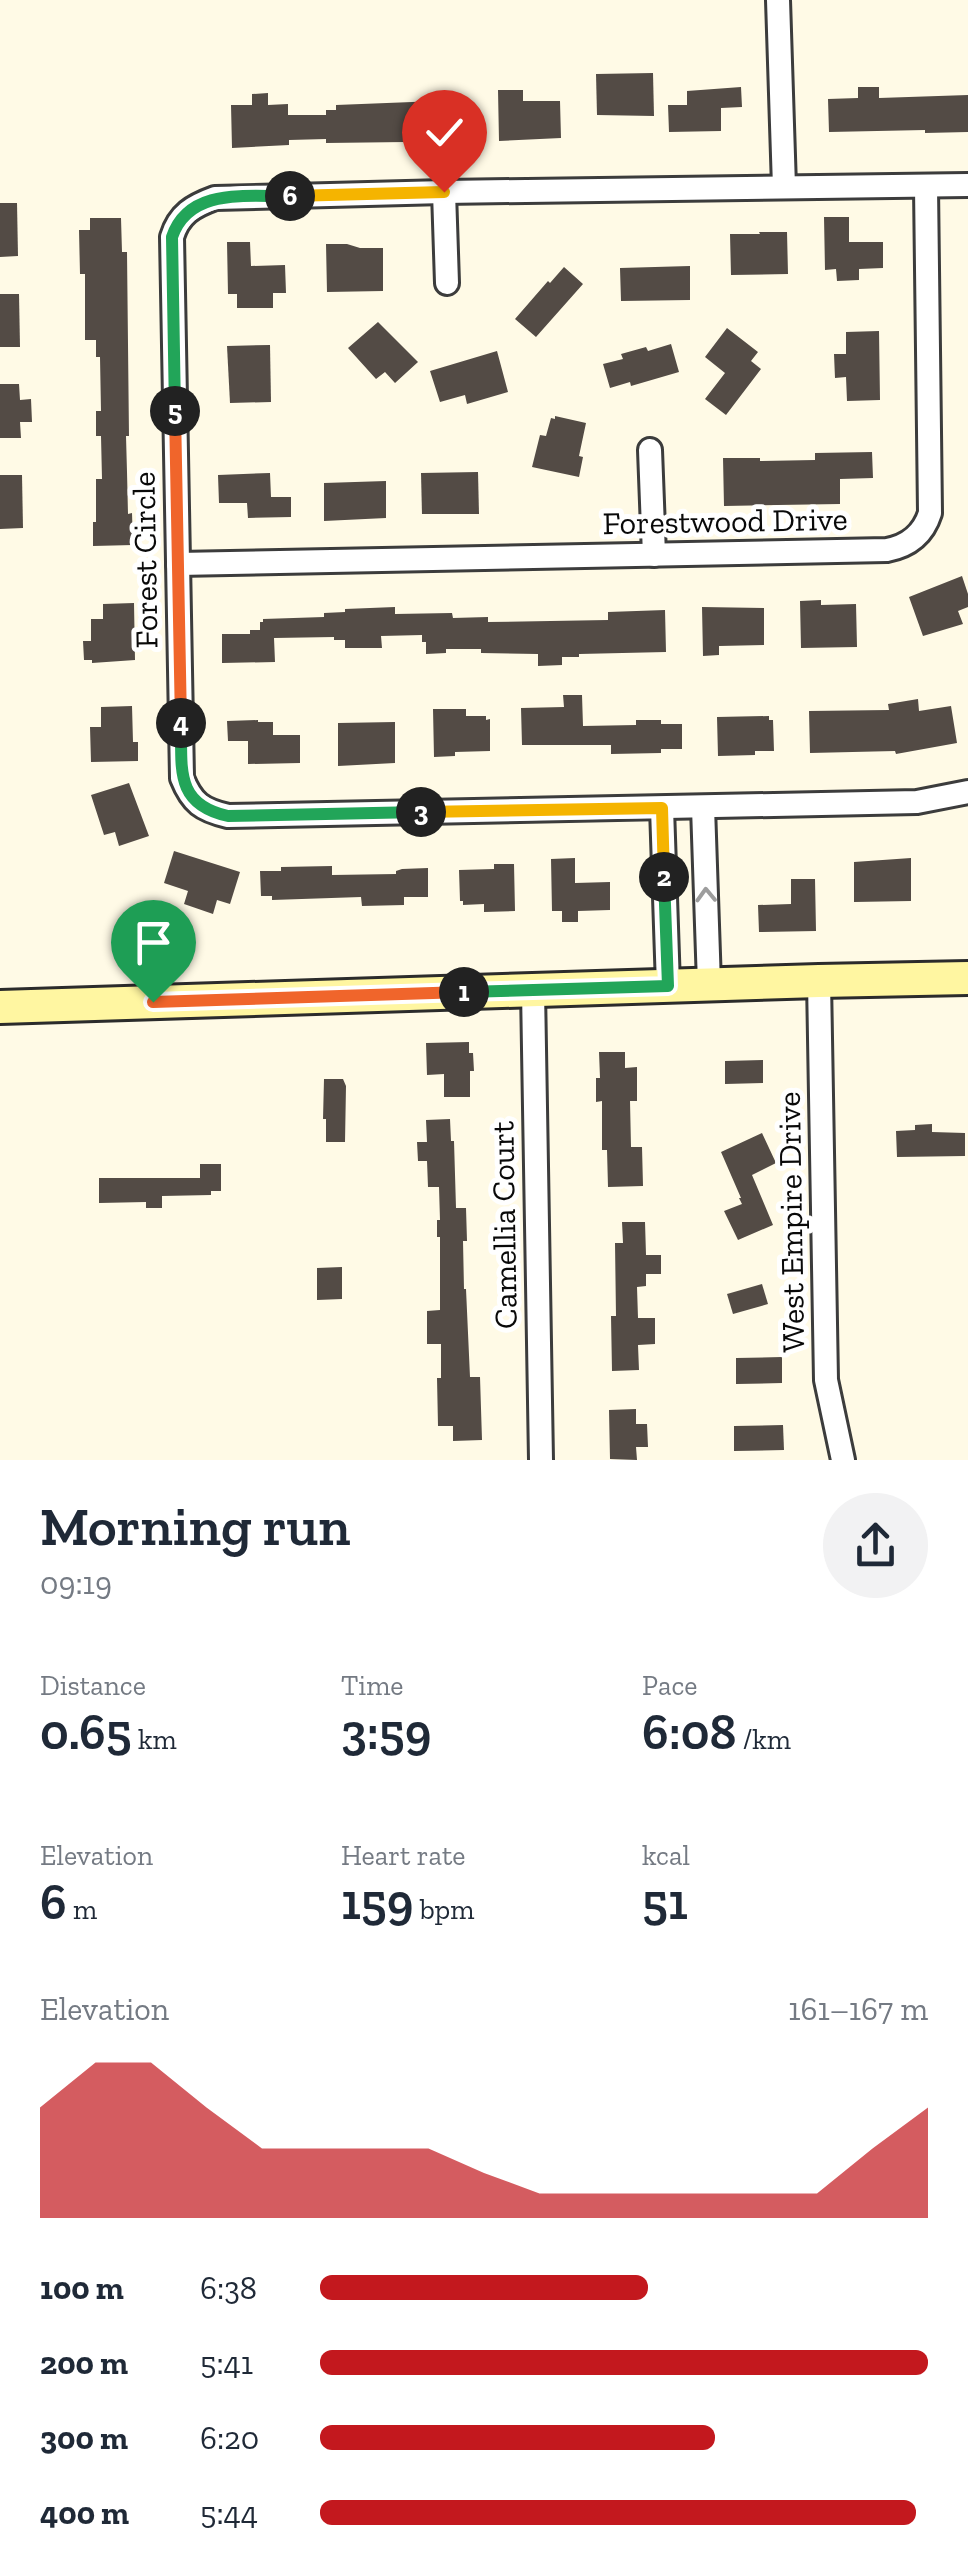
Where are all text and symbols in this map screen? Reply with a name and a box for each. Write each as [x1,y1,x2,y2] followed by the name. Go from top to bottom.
[402,90,487,193] pin
[417,105,472,160] icon: check
[265,171,315,221] pin: 6
[282,179,298,212] text: 6
[150,386,200,436] pin: 5
[168,394,182,427] text: 5
[124,471,166,649] street label: Forest Circle
[602,500,848,542] street label: Forestwood Drive
[156,698,206,748] pin: 4
[173,706,189,739] text: 4
[396,787,446,837] pin: 3
[414,795,428,828] text: 3
[639,852,689,902] pin: 2
[656,860,672,893] text: 2
[695,887,716,903] one-way arrow
[111,900,196,1003] pin
[126,915,181,970] icon: arrive
[439,967,489,1017] pin: 1
[458,975,470,1008] text: 1
[770,1091,812,1353] street label: West Empire Drive
[483,1121,525,1329] street label: Camellia Court
[40,1493,351,1559] text: Morning run
[823,1493,928,1598] button: share
[40,1564,112,1602] text: 09:19
[40,1669,146,1702] text: Distance
[341,1669,404,1702] text: Time
[642,1669,698,1702] text: Pace
[40,1702,132,1762] text: 0.65
[341,1702,431,1762] text: 3:59
[642,1702,736,1762] text: 6:08
[132,1723,177,1756] text: km
[736,1723,791,1756] text: /km
[40,1839,153,1872] text: Elevation
[341,1839,466,1872] text: Heart rate
[642,1839,690,1872] text: kcal
[40,1872,67,1932] text: 6
[341,1872,413,1932] text: 159
[642,1872,688,1932] text: 51
[67,1893,97,1926] text: m
[413,1893,474,1926] text: bpm
[40,1990,169,2028] text: Elevation
[788,1990,928,2028] text: 161–167 m
[40,2269,124,2307] text: 100 m
[200,2269,257,2307] text: 6:38
[40,2344,128,2382] text: 200 m
[200,2344,253,2382] text: 5:41
[40,2419,128,2457] text: 300 m
[200,2419,259,2457] text: 6:20
[40,2494,129,2532] text: 400 m
[200,2494,258,2532] text: 5:44

